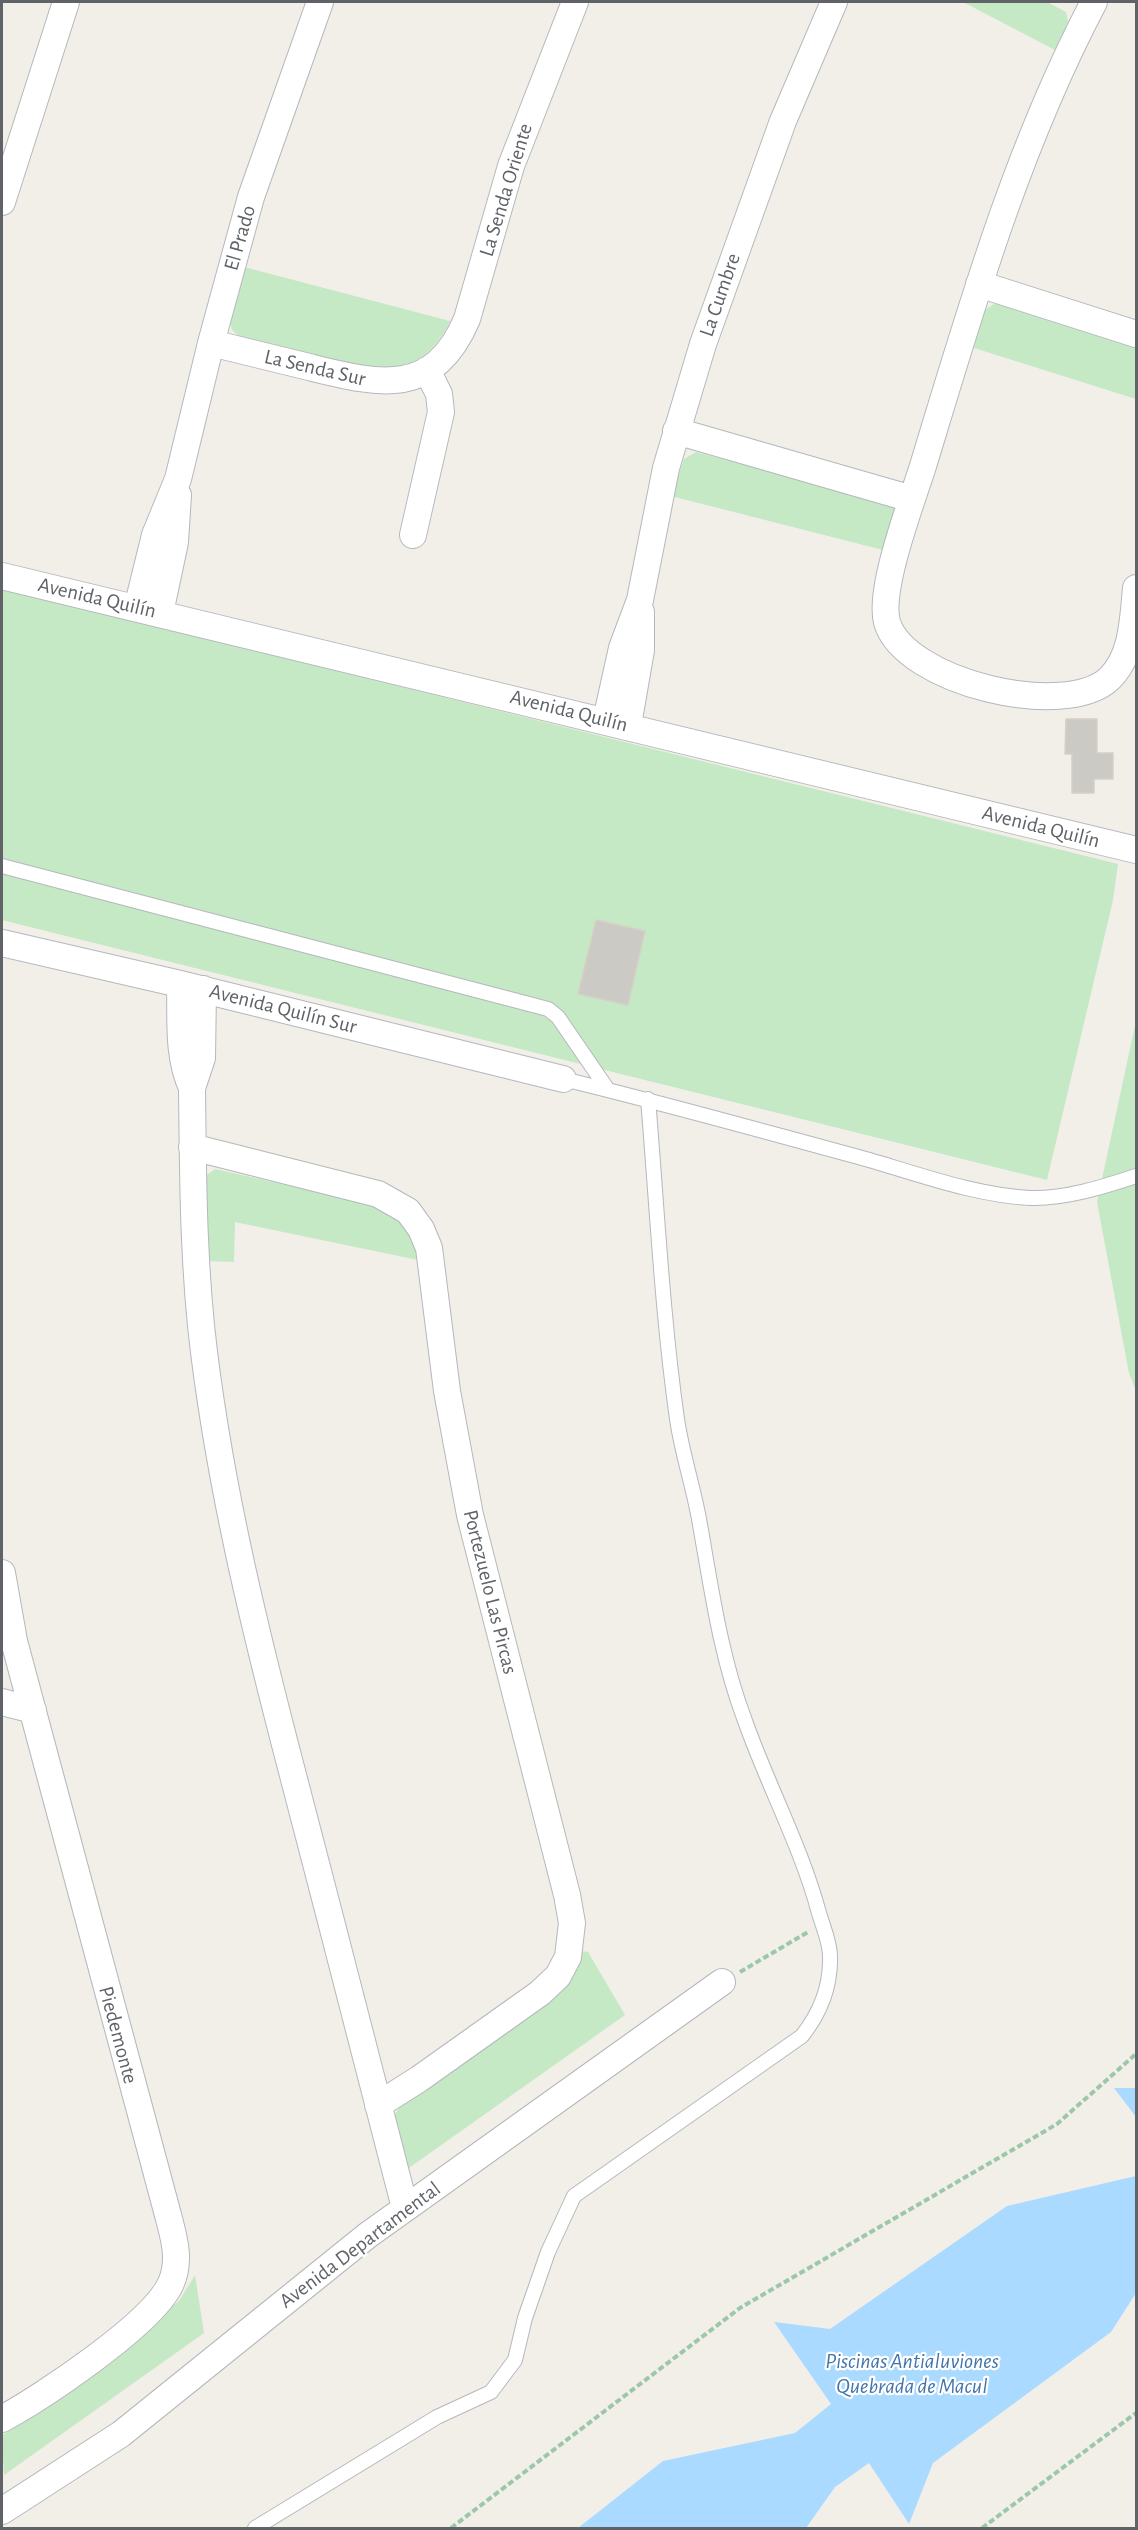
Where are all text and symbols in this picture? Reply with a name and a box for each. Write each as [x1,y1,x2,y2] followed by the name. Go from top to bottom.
[474,120,538,260] street label: La Senda Oriente
[219,202,261,274] street label: El Prado
[694,250,746,340] street label: La Cumbre
[262,344,368,392] street label: La Senda Sur
[36,572,158,624] street label: Avenida Quilín
[508,684,630,738] street label: Avenida Quilín
[980,800,1102,854] street label: Avenida Quilín
[207,979,359,1039] street label: Avenida Quilín Sur
[457,1507,523,1677] street label: Portezuelo Las Pircas
[93,1983,143,2087] street label: Piedemonte
[274,2176,446,2314] street label: Avenida Departamental
[825,2348,999,2400] water label: Piscinas Antialuviones Quebrada de Macul

